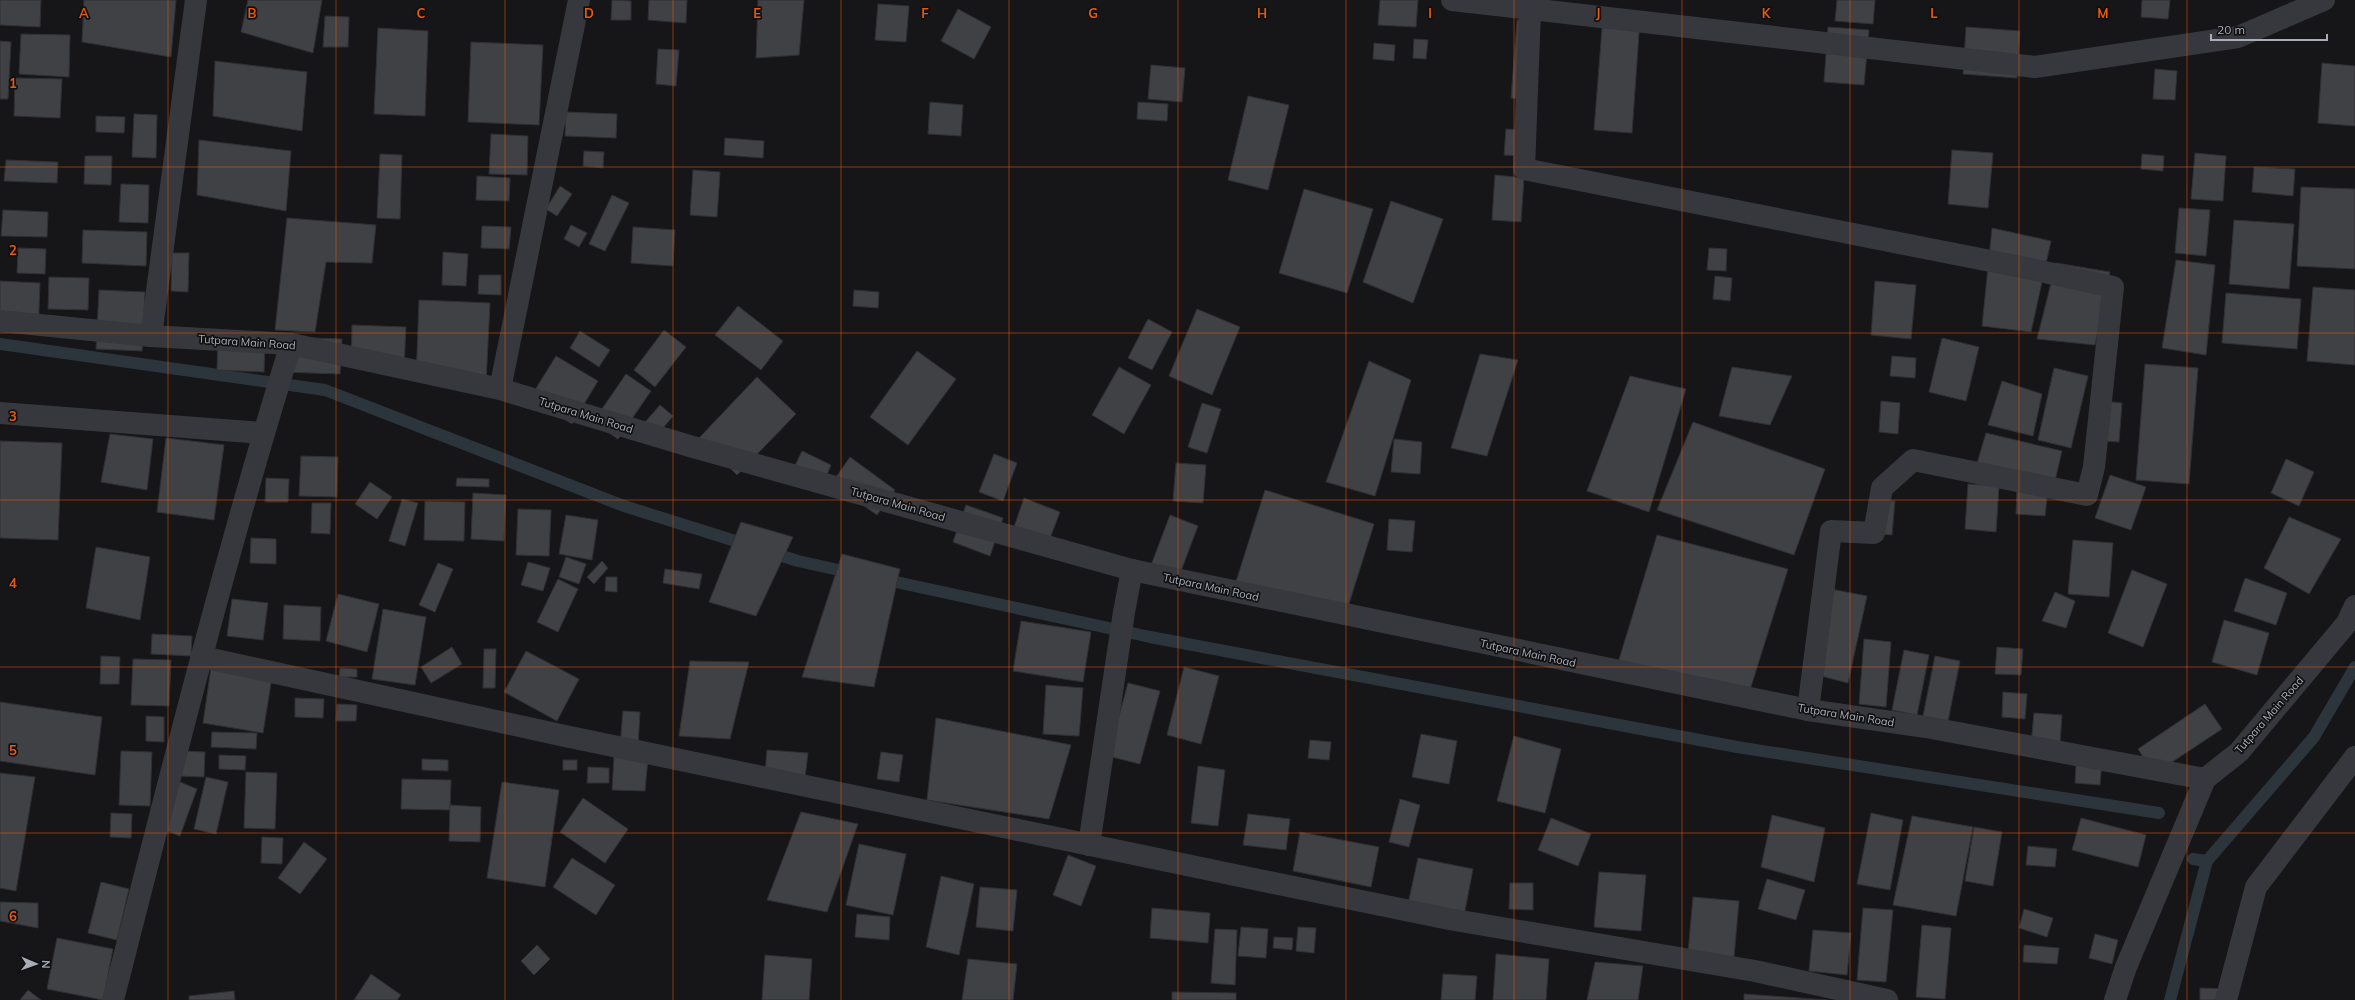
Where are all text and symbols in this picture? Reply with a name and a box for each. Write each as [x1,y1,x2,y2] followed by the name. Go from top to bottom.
[79,5,89,21] text: A
[248,5,257,21] text: B
[417,5,426,21] text: C
[584,5,594,21] text: D
[753,5,761,21] text: E
[921,5,929,21] text: F
[1088,5,1098,21] text: G
[1257,5,1267,21] text: H
[1428,5,1432,21] text: I
[1596,5,1600,21] text: J
[1762,5,1772,21] text: K
[1930,5,1938,21] text: L
[2097,5,2109,21] text: M
[2211,16,2327,42] scale bar
[2217,22,2245,37] text: 20 m
[9,75,17,91] text: 1
[9,242,17,258] text: 2
[198,332,296,352] street label: Tutpara Main Road
[537,394,635,436] street label: Tutpara Main Road
[9,408,17,424] text: 3
[849,484,947,524] street label: Tutpara Main Road
[1162,570,1260,604] street label: Tutpara Main Road
[9,575,17,591] text: 4
[1479,636,1577,670] street label: Tutpara Main Road
[2232,674,2306,756] street label: Tutpara Main Road
[1797,700,1895,730] street label: Tutpara Main Road
[9,742,17,758] text: 5
[9,908,17,924] text: 6
[16,944,56,984] north arrow
[39,960,53,969] text: N

